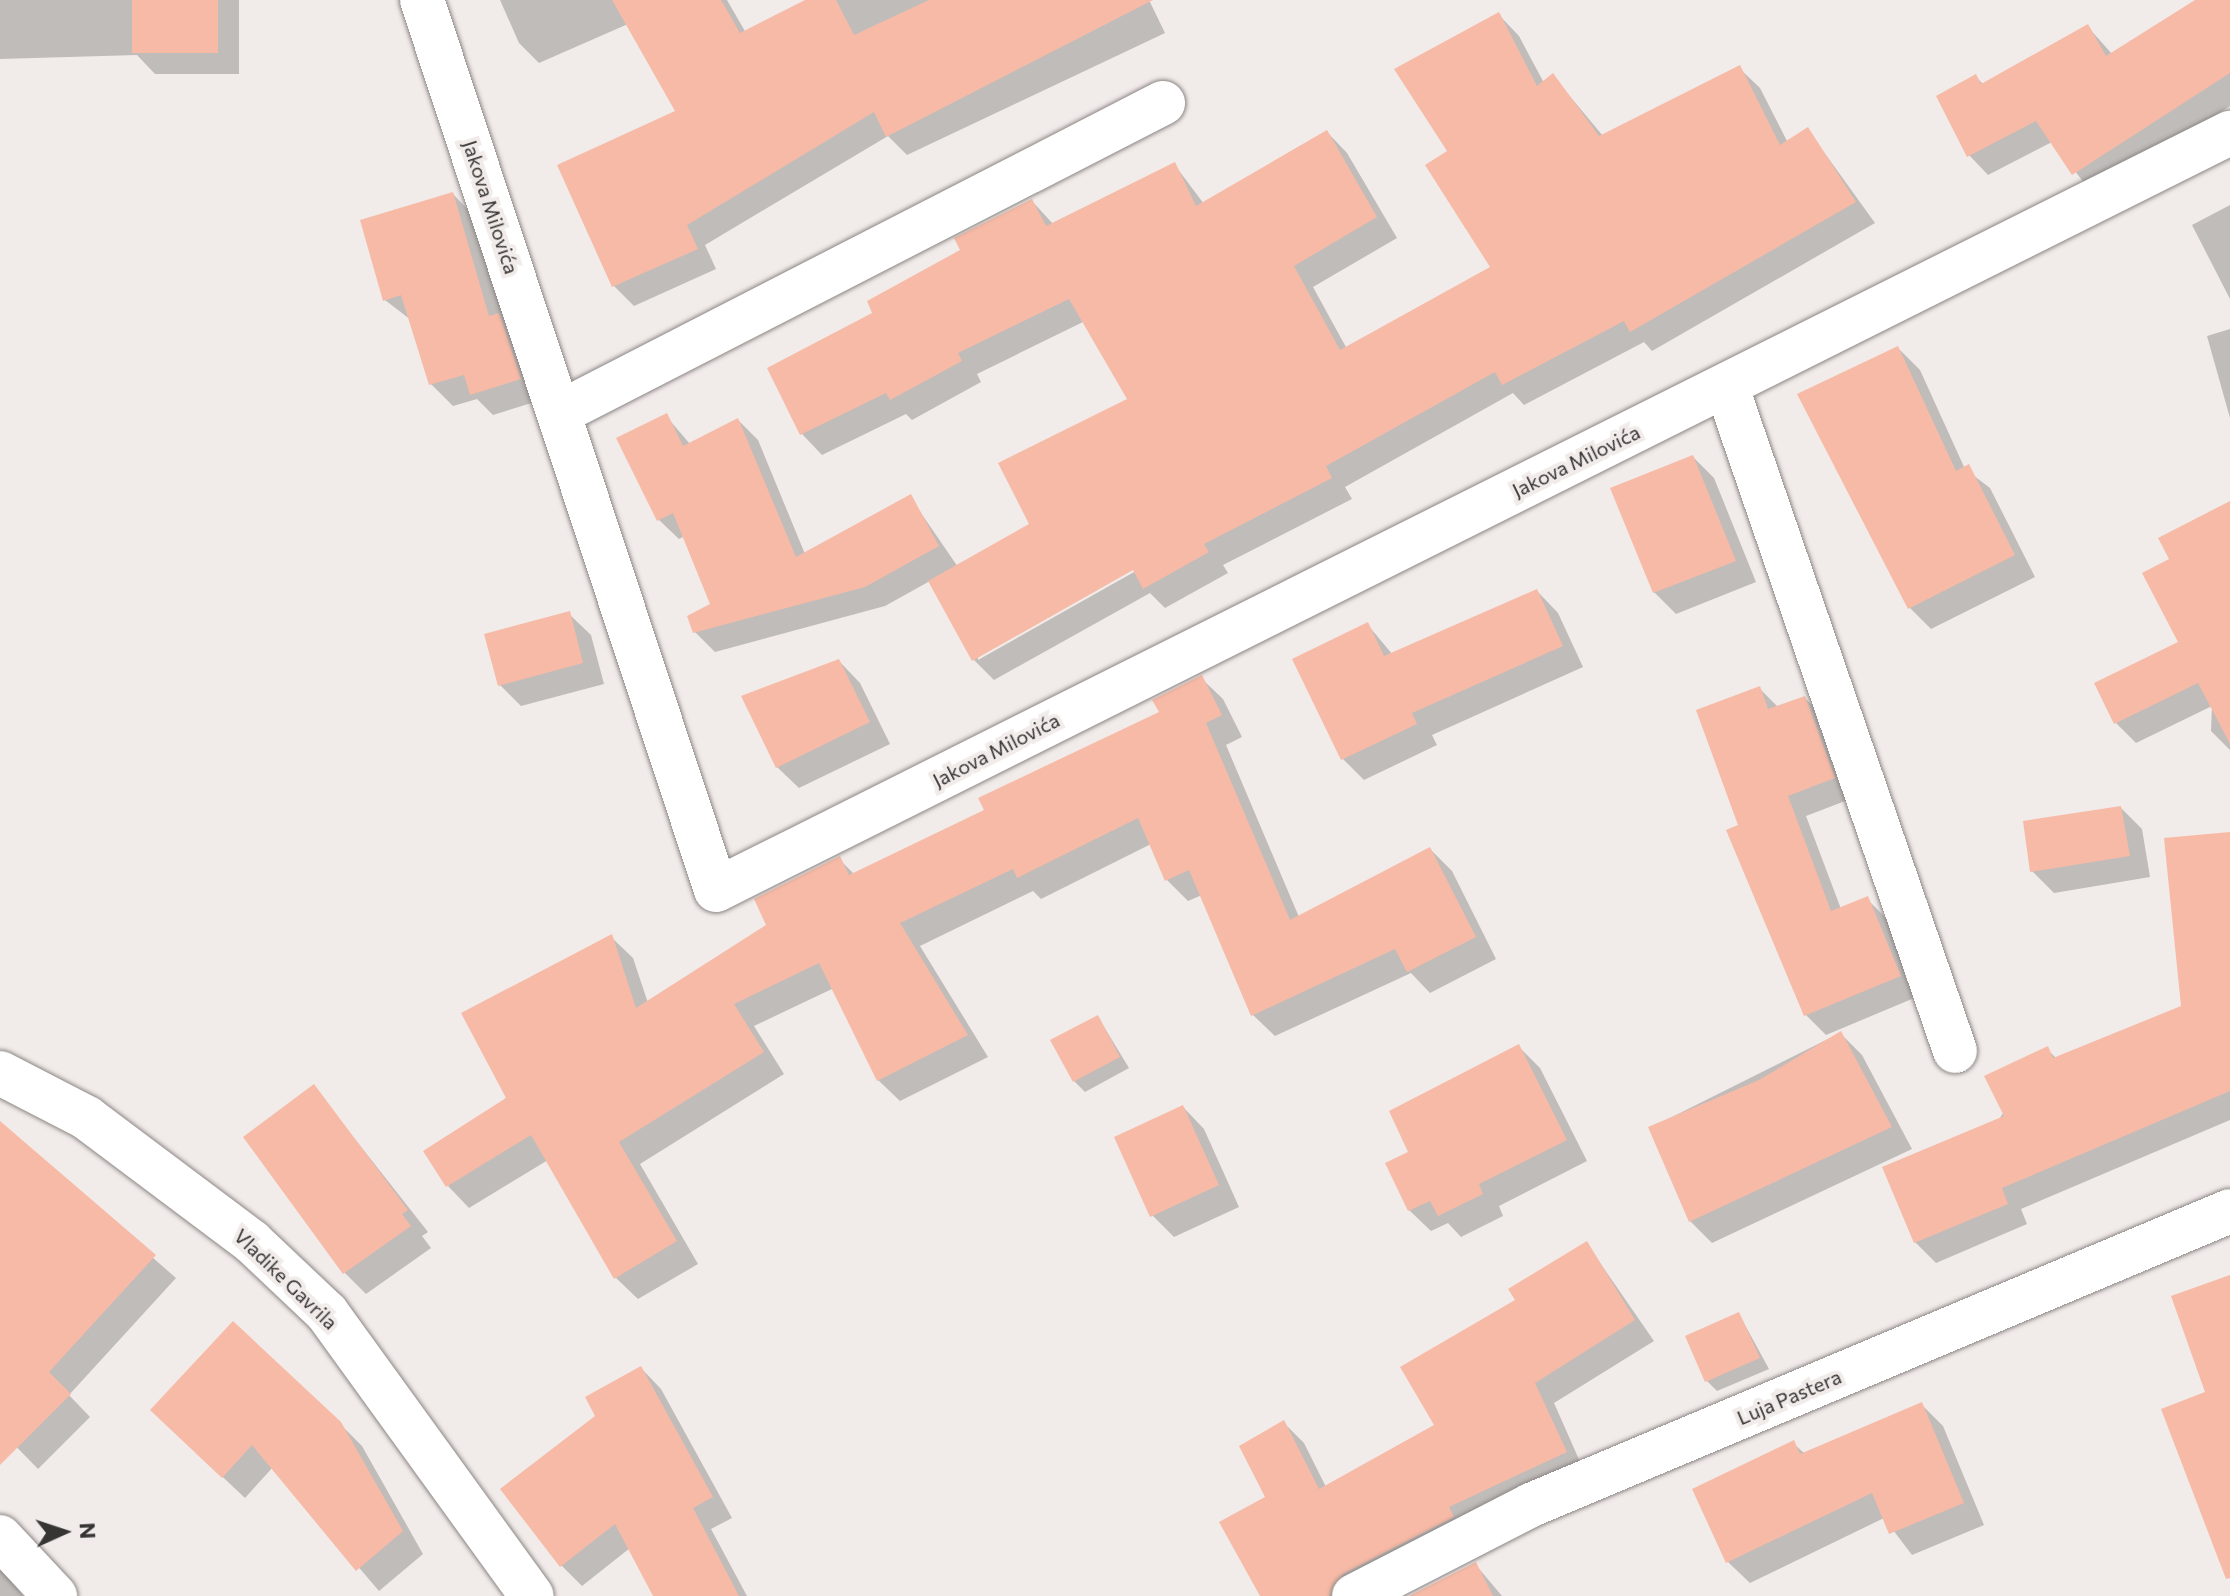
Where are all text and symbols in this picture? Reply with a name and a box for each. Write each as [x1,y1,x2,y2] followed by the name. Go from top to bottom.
[458,137,524,277] street label: Jakova Milovića
[1508,420,1644,502] street label: Jakova Milovića
[928,708,1064,792] street label: Jakova Milovića
[229,1224,343,1334] street label: Vladike Gavrila
[1733,1364,1845,1430] street label: Luja Pastera
[24,1492,104,1572] north arrow
[75,1522,102,1540] text: N

